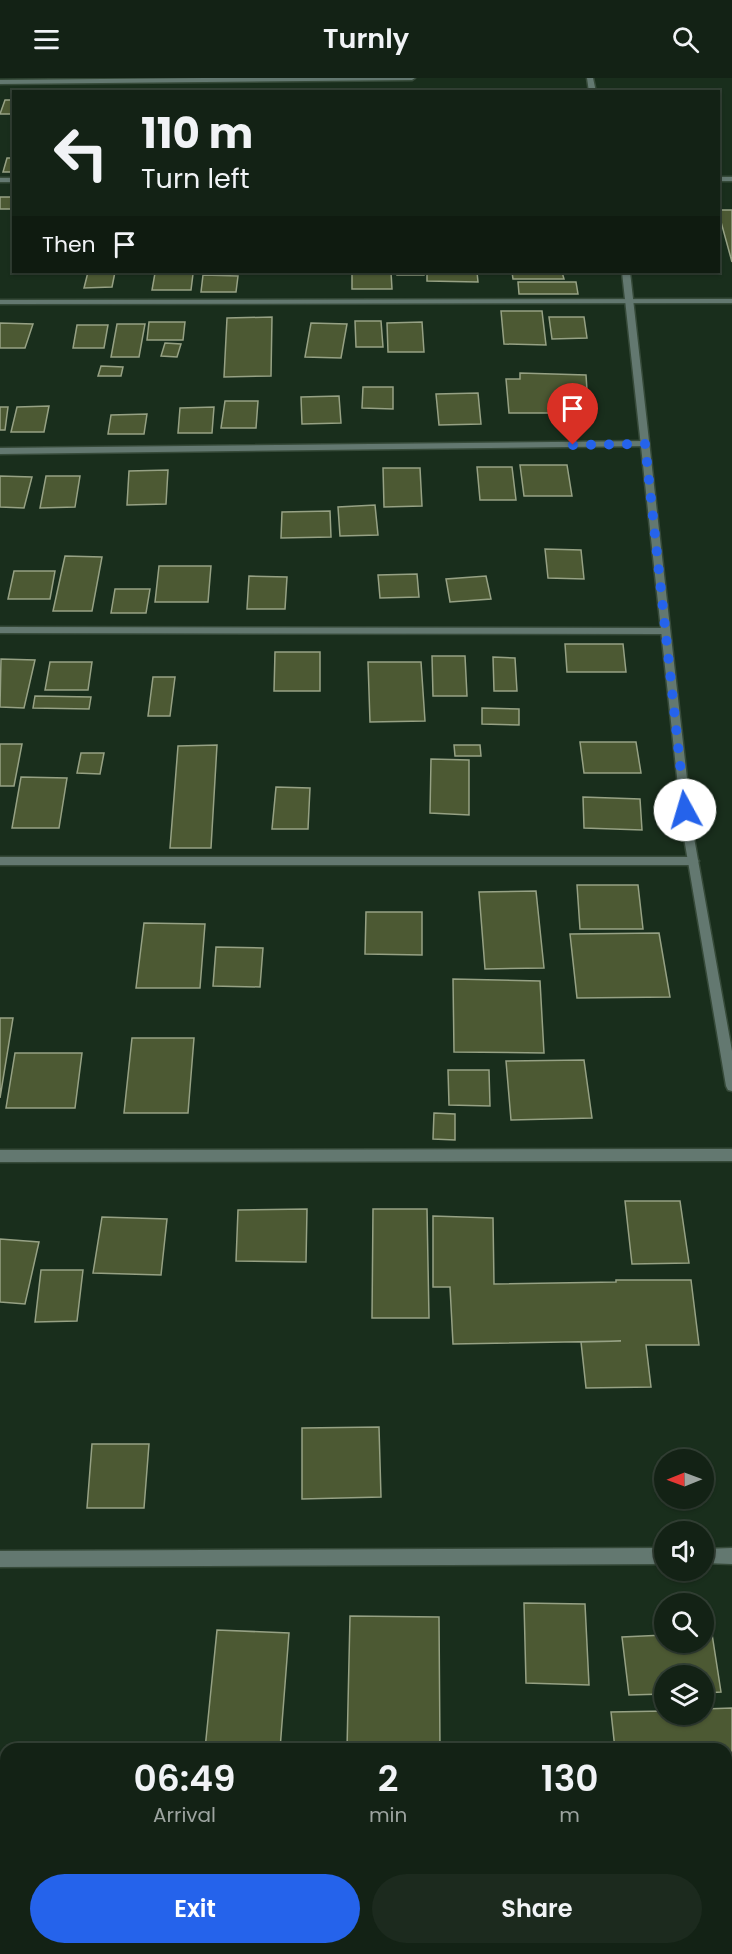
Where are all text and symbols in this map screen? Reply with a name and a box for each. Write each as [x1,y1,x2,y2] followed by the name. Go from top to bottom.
[323,20,409,57] text: Turnly
[30,23,63,56] icon: menu
[669,23,702,56] icon: search
[141,104,253,163] text: 110 m
[42,114,120,192] icon: left
[141,160,250,197] text: Turn left
[108,228,141,261] icon: arrive
[42,229,96,260] text: Then
[547,383,598,445] pin
[556,392,589,425] icon: arrive
[653,778,717,842] position arrow
[654,1449,714,1509] north arrow
[654,1449,714,1725] map controls
[654,1521,714,1581] button: sound
[654,1593,714,1653] button: search
[654,1665,714,1725] button: layers
[133,1753,236,1804] text: 06:49
[378,1753,398,1804] text: 2
[541,1753,599,1804] text: 130
[153,1801,216,1829] text: Arrival
[369,1801,407,1829] text: min
[559,1801,580,1829] text: m
[30,1874,360,1943] button: Exit
[372,1874,702,1943] button: Share

